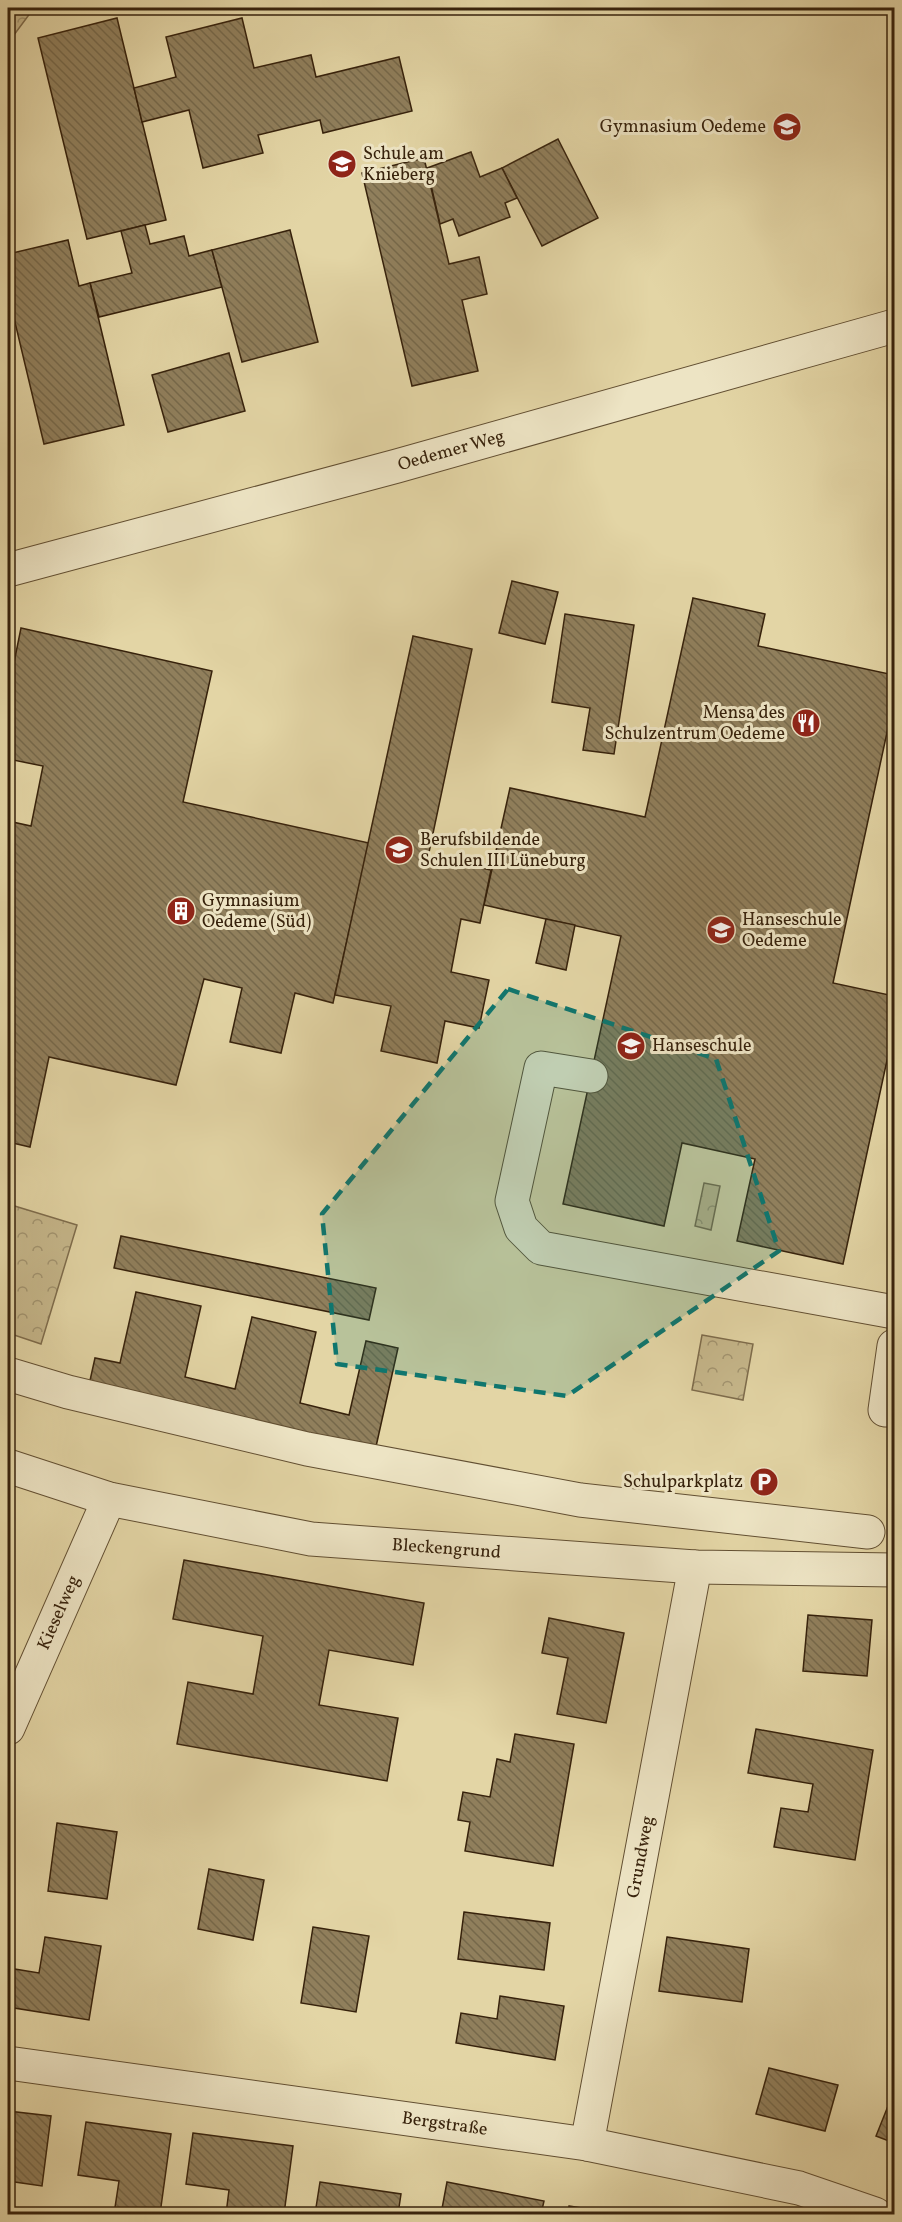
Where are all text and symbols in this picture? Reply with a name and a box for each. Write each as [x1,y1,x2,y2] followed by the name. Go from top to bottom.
[771,111,803,143] school or university icon: Gymnasium Oedeme
[600,115,766,140] place label: Gymnasium Oedeme
[363,142,444,188] place label: Schule am Knieberg
[326,148,358,180] school or university icon: Schule am Knieberg
[395,424,508,478] street label: Oedemer Weg
[605,701,785,747] place label: Mensa des Schulzentrum Oedeme
[790,707,822,739] restaurant icon: Mensa des Schulzentrum Oedeme
[420,828,586,874] place label: Berufsbildende Schulen III Lüneburg
[383,834,415,866] school or university icon: Berufsbildende Schulen III Lüneburg
[202,889,311,935] place label: Gymnasium Oedeme (Süd)
[165,895,197,927] building icon: Gymnasium Oedeme (Süd)
[742,908,842,954] place label: Hanseschule Oedeme
[705,914,737,946] school or university icon: Hanseschule Oedeme
[615,1030,647,1062] school or university icon: Hanseschule
[652,1034,752,1059] place label: Hanseschule
[748,1466,780,1498] parking icon: Schulparkplatz
[623,1470,743,1495] place label: Schulparkplatz
[391,1532,502,1565] street label: Bleckengrund
[31,1571,86,1654] street label: Kieselweg
[621,1814,661,1900] street label: Grundweg
[400,2106,489,2142] street label: Bergstraße

